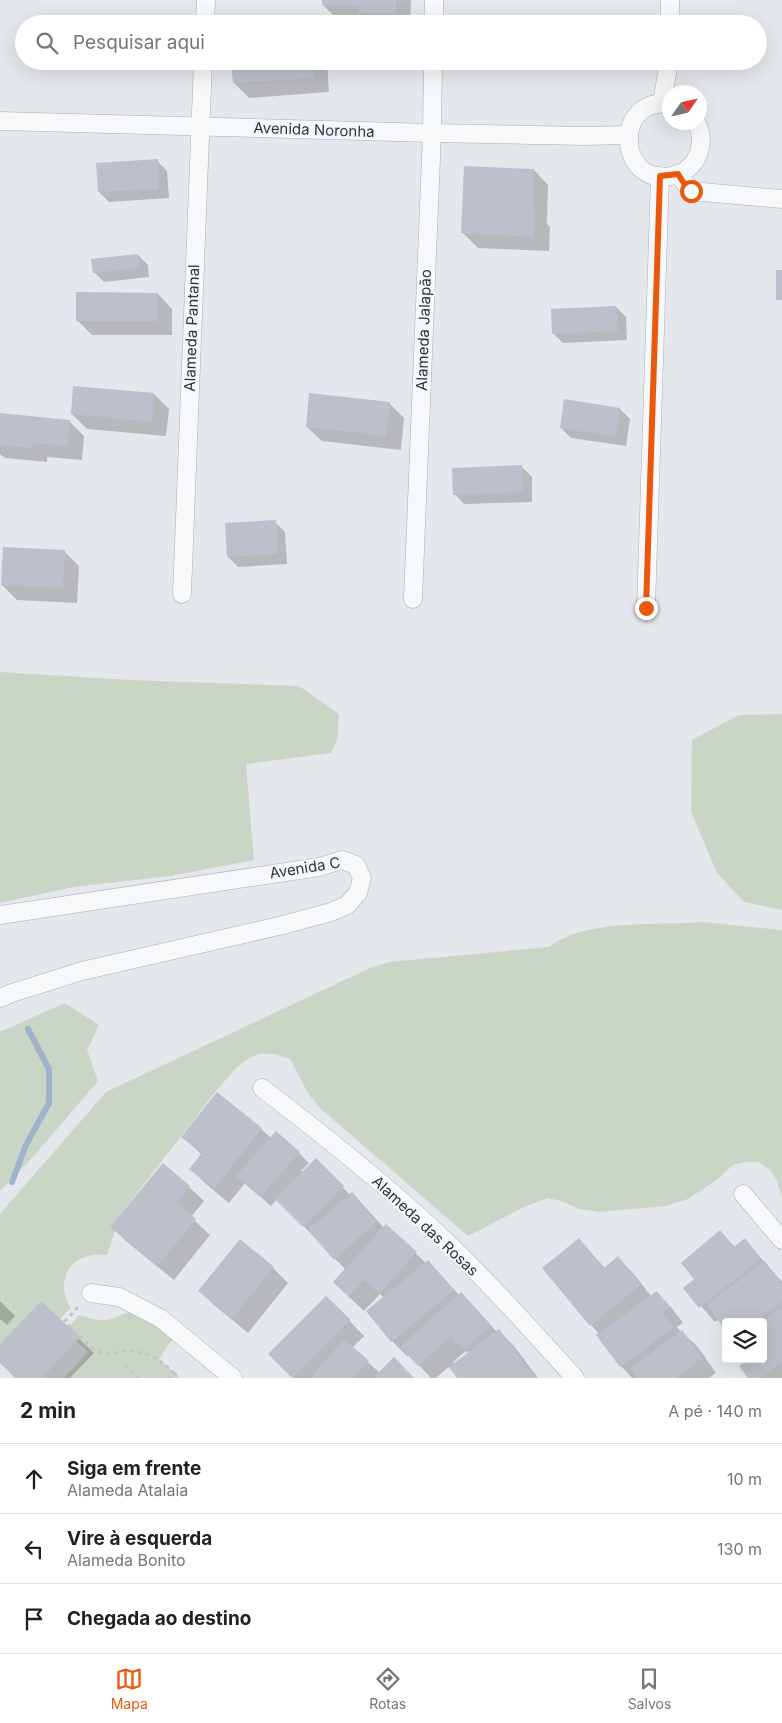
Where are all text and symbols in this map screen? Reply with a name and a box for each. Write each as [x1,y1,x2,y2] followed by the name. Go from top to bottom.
[15,15,767,70] search box
[33,29,61,57] icon: search
[73,31,205,54] text: Pesquisar aqui
[662,85,707,130] north arrow
[253,118,375,141] street label: Avenida Noronha
[680,180,703,203] route start
[180,264,203,392] street label: Alameda Pantanal
[412,269,435,391] street label: Alameda Jalapão
[635,597,658,620] route end
[268,853,342,882] street label: Avenida C
[368,1171,483,1280] street label: Alameda das Rosas
[722,1318,767,1363] map controls
[722,1318,767,1363] button: layers
[20,1398,76,1423] text: 2 min
[668,1401,762,1421] text: A pé · 140 m
[67,1457,201,1480] text: Siga em frente
[20,1465,48,1493] icon: ahead
[727,1469,762,1489] text: 10 m
[67,1480,188,1500] text: Alameda Atalaia
[67,1527,212,1550] text: Vire à esquerda
[20,1535,48,1563] icon: left
[717,1539,762,1559] text: 130 m
[67,1550,186,1570] text: Alameda Bonito
[20,1605,48,1633] icon: arrive
[67,1607,251,1630] text: Chegada ao destino
[111,1665,148,1712] tab: Mapa
[369,1665,406,1712] tab: Rotas
[628,1665,671,1712] tab: Salvos

